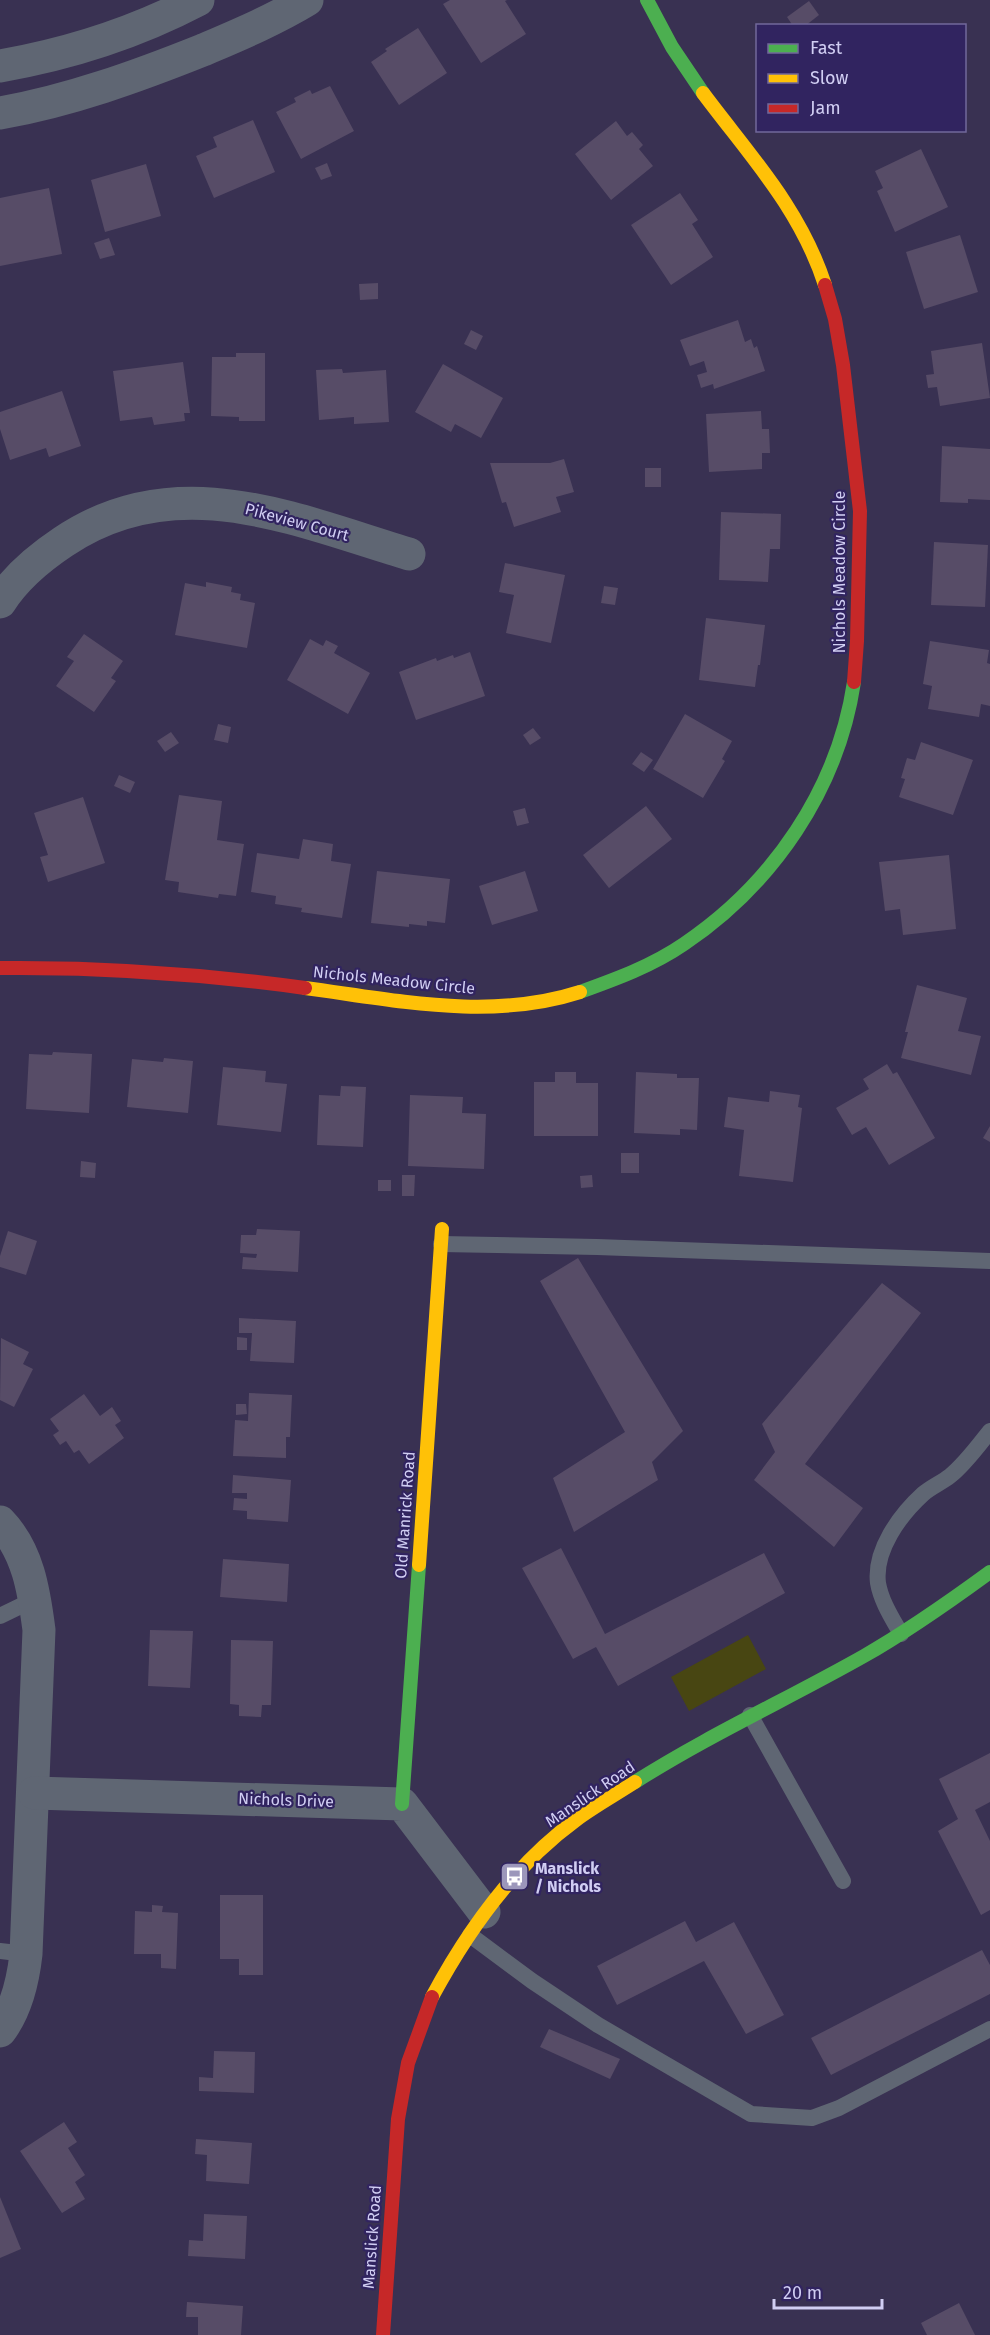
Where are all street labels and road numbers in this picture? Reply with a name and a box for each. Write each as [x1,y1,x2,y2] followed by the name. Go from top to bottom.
[830,491,849,653] street label: Nichols Meadow Circle
[243,499,351,545] street label: Pikeview Court
[312,962,476,998] street label: Nichols Meadow Circle
[391,1451,419,1579] street label: Old Manrick Road
[541,1757,639,1831] street label: Manslick Road
[238,1789,334,1811] street label: Nichols Drive
[359,2184,385,2290] street label: Manslick Road

